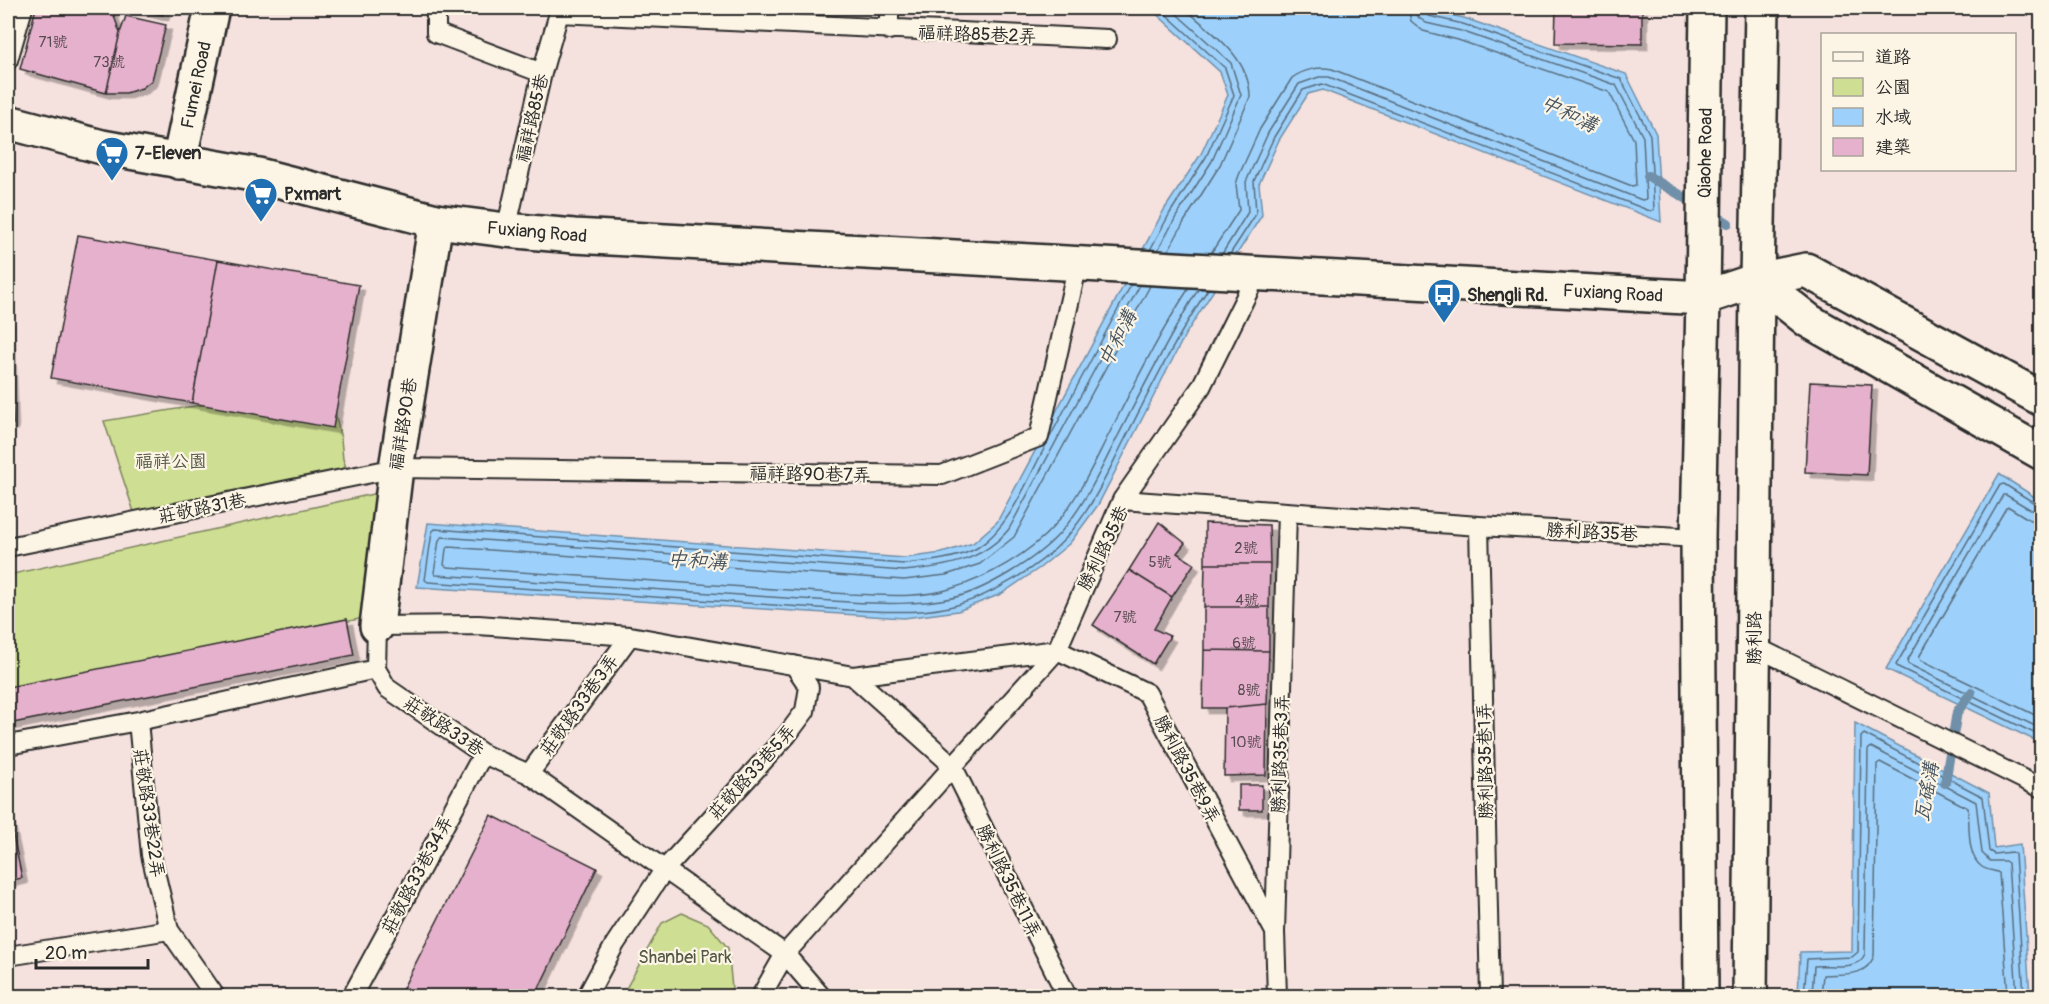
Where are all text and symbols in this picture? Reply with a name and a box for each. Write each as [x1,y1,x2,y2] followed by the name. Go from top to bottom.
[917,21,1037,48] street label: 福祥路85巷2弄
[39,33,67,52] house number: 71號
[1821,33,2016,171] legend
[176,39,217,131] street label: Fumei Road
[1875,46,1911,69] text: 道路
[93,53,125,72] house number: 73號
[511,71,554,165] street label: 福祥路85巷
[1875,76,1911,99] text: 公園
[1536,89,1603,139] water label: 中和溝
[1875,106,1911,129] text: 水域
[1693,107,1718,199] street label: Qiaohe Road
[94,135,130,182] supermarket icon: 7-Eleven
[1875,136,1911,159] text: 建築
[135,142,202,165] place label: 7-Eleven
[243,176,279,223] supermarket icon: Pxmart
[284,183,342,206] place label: Pxmart
[486,217,588,248] street label: Fuxiang Road
[1426,277,1462,324] bus stop icon: Shengli Rd.
[1562,279,1664,308] street label: Fuxiang Road
[1467,284,1548,307] place label: Shengli Rd.
[1093,304,1143,371] water label: 中和溝
[385,376,422,472] street label: 福祥路90巷
[135,450,207,473] park label: 福祥公園
[749,462,871,487] street label: 福祥路90巷7弄
[156,489,248,528] street label: 莊敬路31巷
[1073,502,1134,595] street label: 勝利路35巷
[1546,519,1638,546] street label: 勝利路35巷
[1234,539,1258,558] house number: 2號
[666,546,730,575] water label: 中和溝
[1148,553,1172,572] house number: 5號
[1235,591,1259,610] house number: 4號
[1114,608,1136,627] house number: 7號
[1743,611,1766,665] street label: 勝利路
[1232,634,1256,653] house number: 6號
[535,650,624,761] street label: 莊敬路33巷3弄
[1238,681,1260,700] house number: 8號
[399,691,488,762] street label: 莊敬路33巷
[1267,694,1294,814] street label: 勝利路35巷3弄
[1473,702,1498,820] street label: 勝利路35巷1弄
[1148,711,1225,827] street label: 勝利路35巷9弄
[704,720,801,825] street label: 莊敬路33巷5弄
[1230,733,1262,752] house number: 10號
[128,747,169,879] street label: 莊敬路33巷22弄
[1909,758,1944,824] water label: 瓦磘溝
[377,812,458,938] street label: 莊敬路33巷34弄
[971,821,1046,942] street label: 勝利路35巷11弄
[36,932,148,970] scale bar
[45,942,87,965] text: 20 m
[638,946,732,969] park label: Shanbei Park

